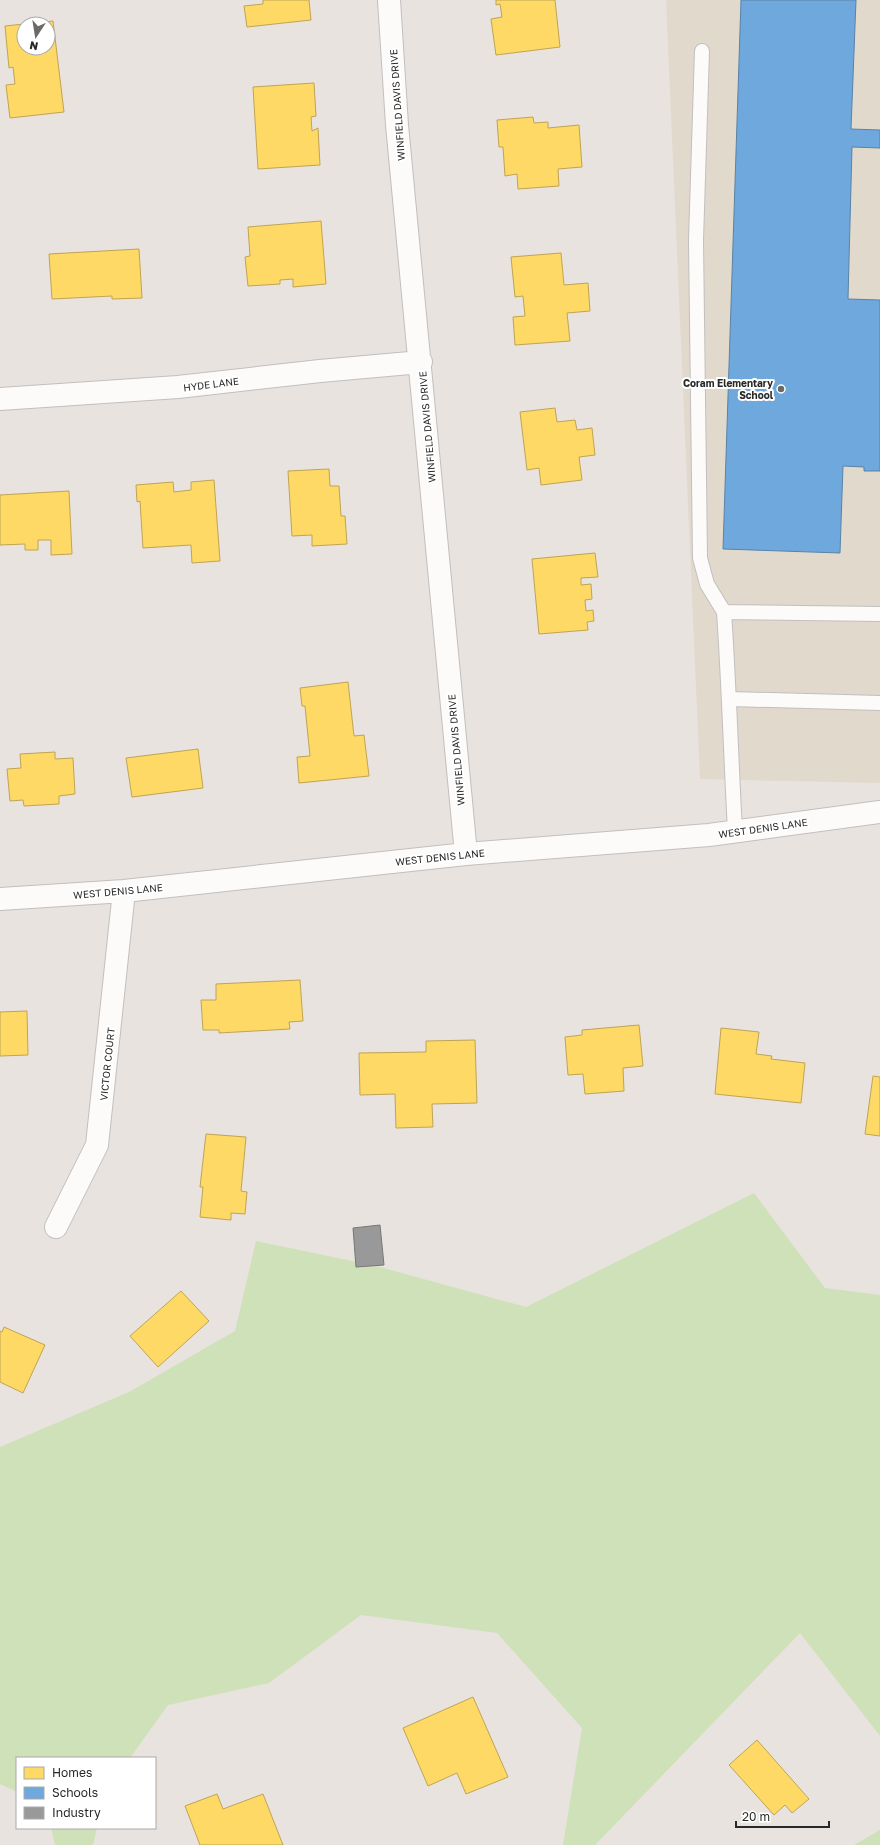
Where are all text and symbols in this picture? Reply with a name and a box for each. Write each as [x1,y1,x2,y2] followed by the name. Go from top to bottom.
[16,16,56,56] north arrow
[28,39,39,53] text: N
[387,49,407,161] street label: WINFIELD DAVIS DRIVE
[416,371,438,483] street label: WINFIELD DAVIS DRIVE
[182,375,240,393] street label: HYDE LANE
[683,377,774,401] place label: Coram Elementary School
[776,384,786,394] marker: Coram Elementary School
[445,694,467,806] street label: WINFIELD DAVIS DRIVE
[718,816,808,840] street label: WEST DENIS LANE
[395,846,485,868] street label: WEST DENIS LANE
[73,881,163,901] street label: WEST DENIS LANE
[97,1027,117,1101] street label: VICTOR COURT
[16,1757,156,1829] legend
[52,1765,92,1780] text: Homes
[52,1785,98,1800] text: Schools
[736,1803,829,1829] scale bar
[52,1805,101,1820] text: Industry
[742,1809,770,1824] text: 20 m

